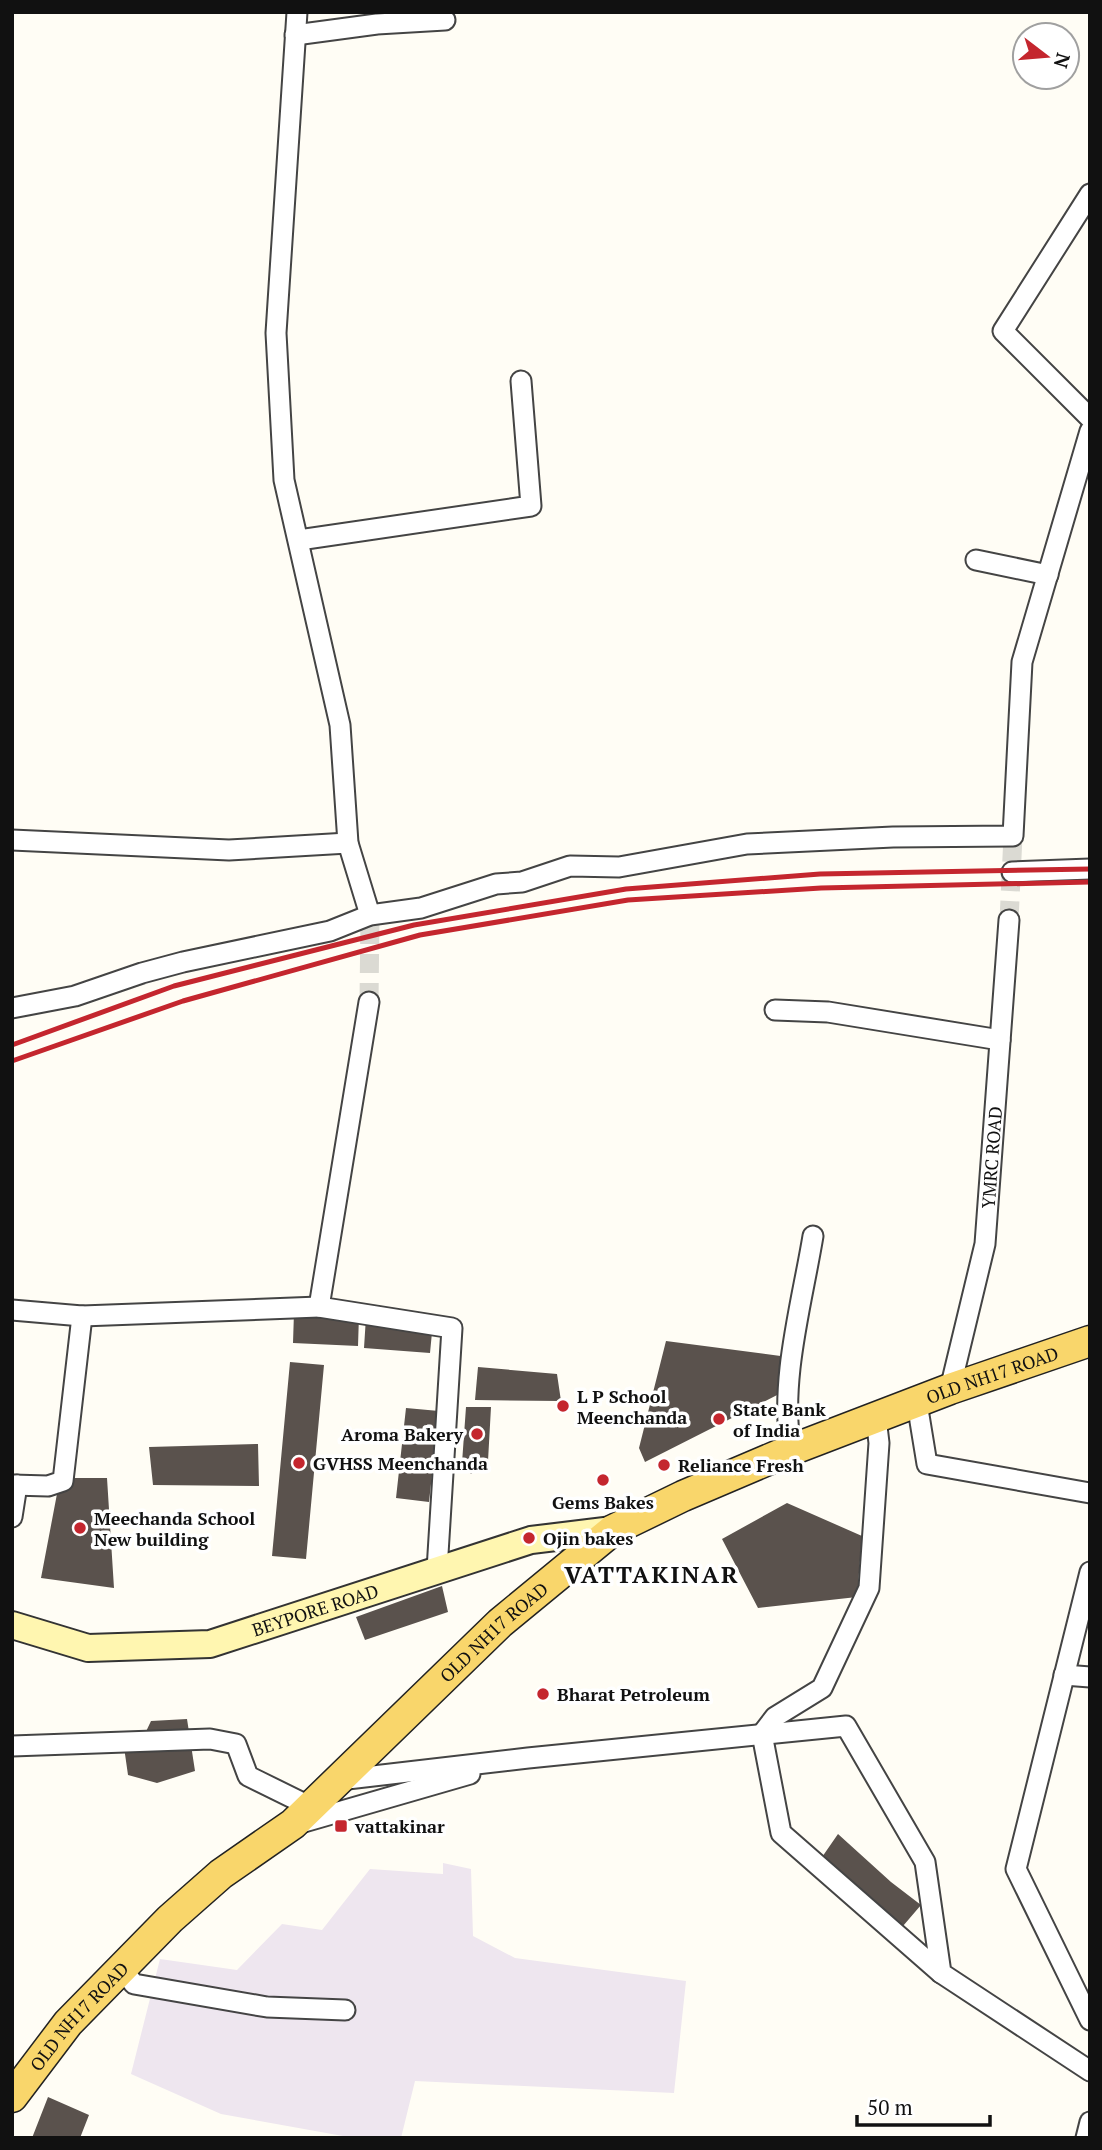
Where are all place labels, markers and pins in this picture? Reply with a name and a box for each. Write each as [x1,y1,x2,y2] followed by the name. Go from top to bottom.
[577,1384,687,1429] place label: L P School Meenchanda
[733,1397,826,1442] place label: State Bank of India
[555,1398,571,1414] marker: L P School Meenchanda
[711,1411,727,1427] marker: State Bank of India
[341,1422,463,1446] place label: Aroma Bakery
[469,1426,485,1442] marker: Aroma Bakery
[313,1451,488,1475] place label: GVHSS Meenchanda
[678,1453,804,1477] place label: Reliance Fresh
[291,1455,307,1471] marker: GVHSS Meenchanda
[656,1457,672,1473] marker: Reliance Fresh
[595,1472,611,1488] marker: Gems Bakes
[552,1490,654,1514] place label: Gems Bakes
[94,1506,255,1551] place label: Meechanda School New building
[72,1520,88,1536] marker: Meechanda School New building
[543,1526,633,1550] place label: Ojin bakes
[521,1530,537,1546] marker: Ojin bakes
[557,1682,710,1706] place label: Bharat Petroleum
[535,1686,551,1702] marker: Bharat Petroleum
[354,1814,445,1838] place label: vattakinar
[333,1818,349,1834] marker: vattakinar

